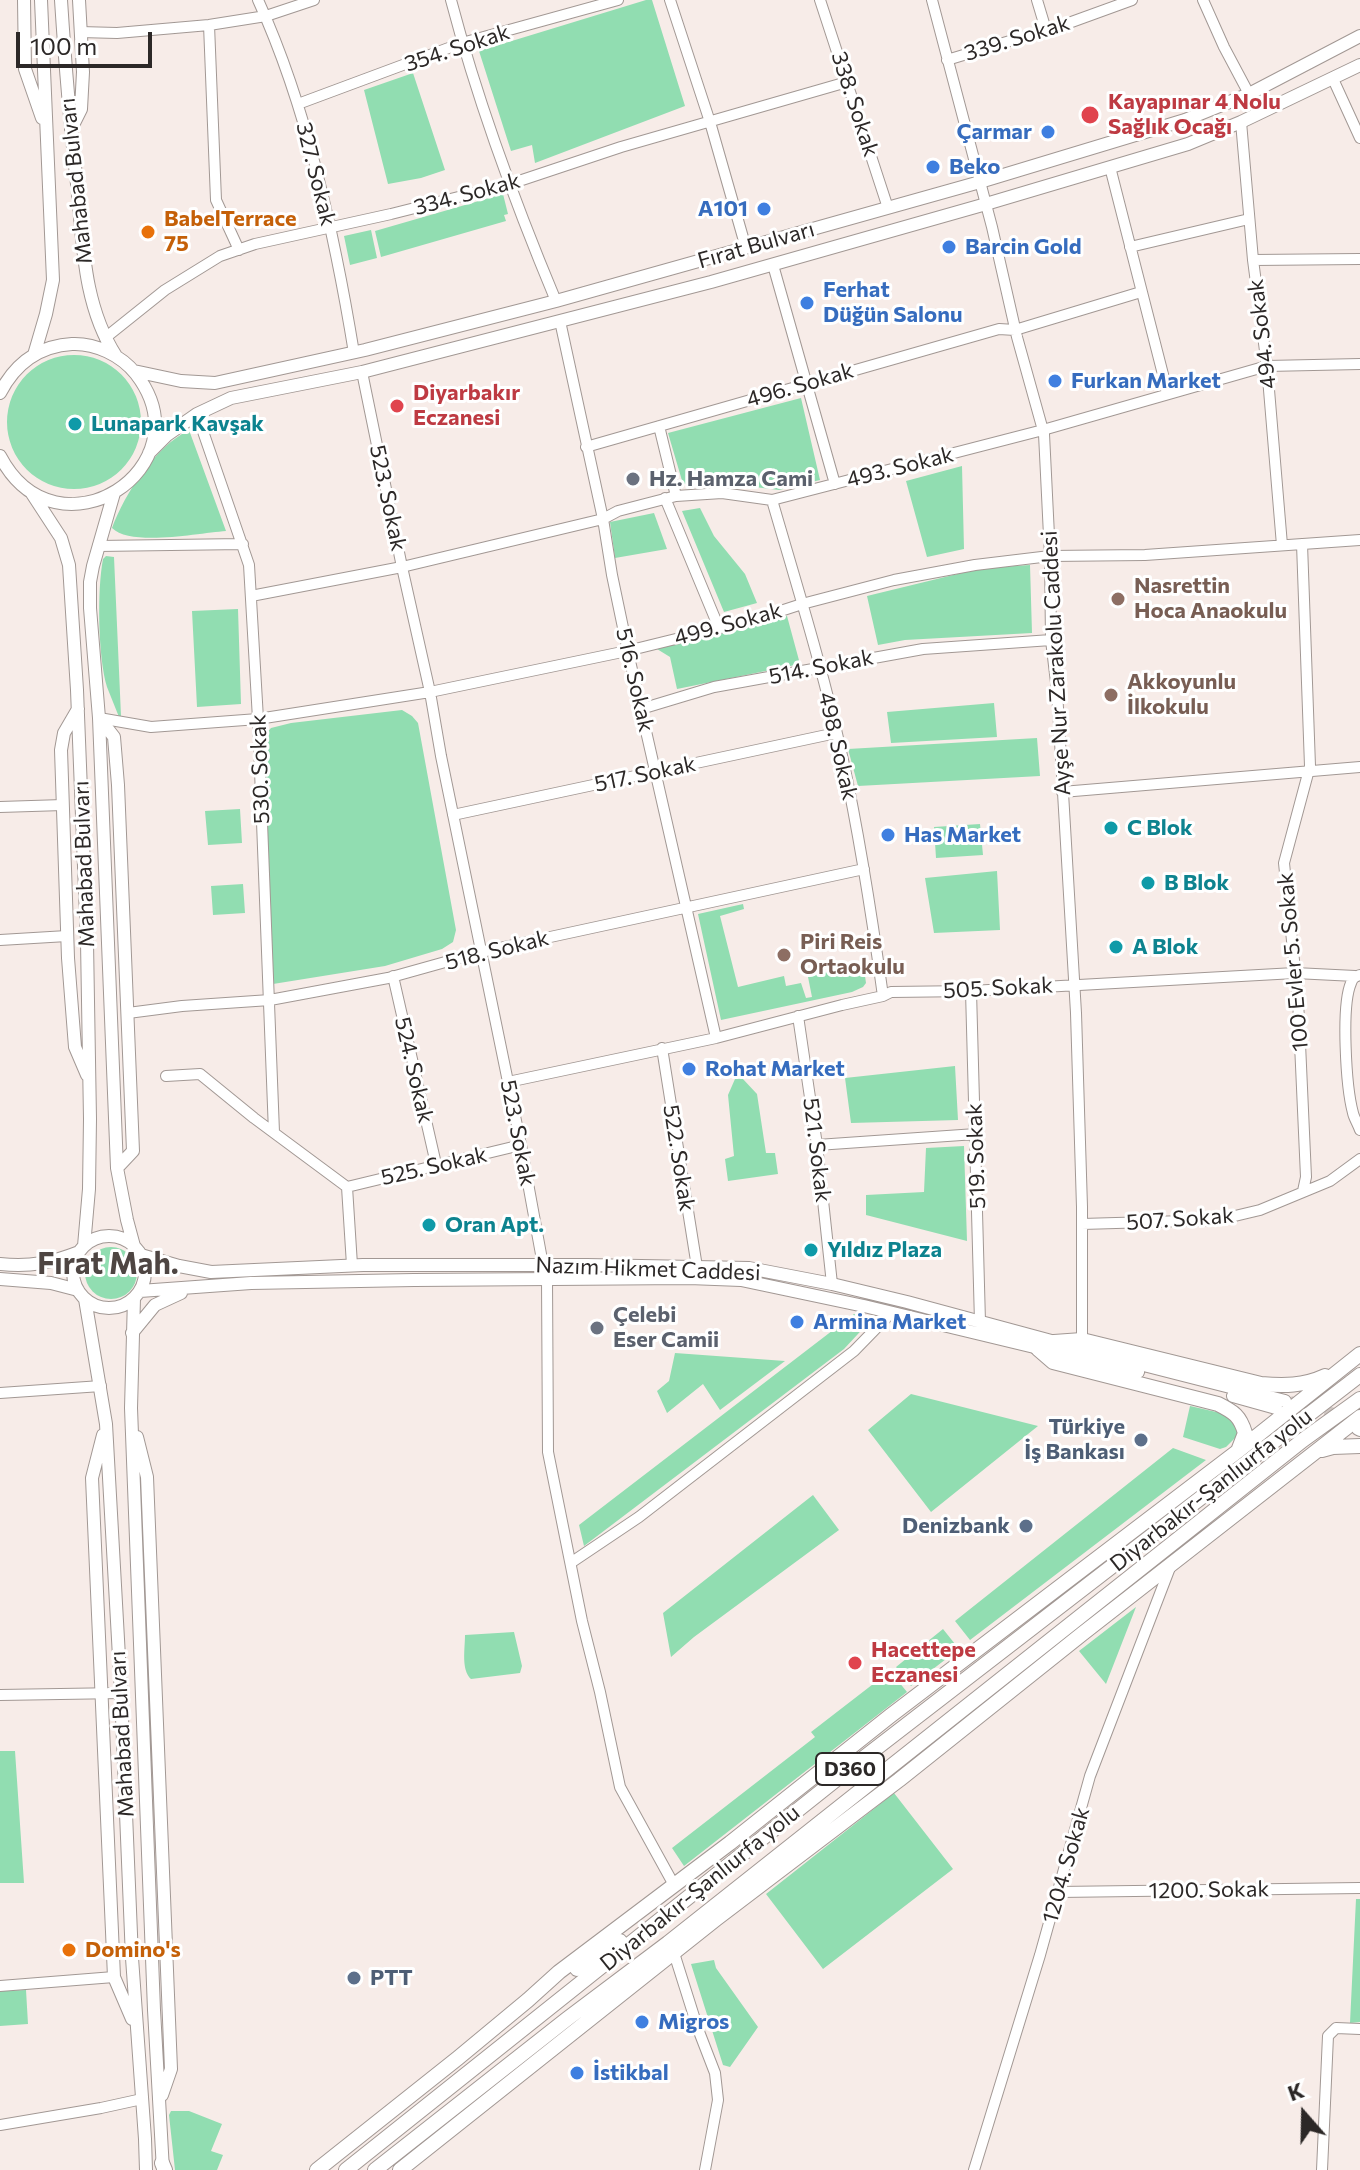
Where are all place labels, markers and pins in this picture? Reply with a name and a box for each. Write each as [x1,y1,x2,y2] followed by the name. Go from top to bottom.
[1108,89,1281,140] place label: Kayapınar 4 Nolu Sağlık Ocağı
[1079,104,1101,126] marker: Kayapınar 4 Nolu Sağlık Ocağı
[956,119,1032,145] place label: Çarmar
[1039,123,1057,141] marker: Çarmar
[949,154,1000,180] place label: Beko
[924,158,942,176] marker: Beko
[698,196,748,222] place label: A101
[755,200,773,218] marker: A101
[164,206,297,258] place label: BabelTerrace 75
[139,223,157,241] marker: BabelTerrace 75
[965,234,1082,260] place label: Barcin Gold
[940,238,958,256] marker: Barcin Gold
[823,277,962,328] place label: Ferhat Düğün Salonu
[798,294,816,312] marker: Ferhat Düğün Salonu
[1071,368,1221,394] place label: Furkan Market
[1046,372,1064,390] marker: Furkan Market
[413,380,520,432] place label: Diyarbakır Eczanesi
[388,397,406,415] marker: Diyarbakır Eczanesi
[91,411,264,437] place label: Lunapark Kavşak
[66,415,84,433] marker: Lunapark Kavşak
[649,466,813,492] place label: Hz. Hamza Cami
[624,470,642,488] marker: Hz. Hamza Cami
[1134,573,1287,624] place label: Nasrettin Hoca Anaokulu
[1109,590,1127,608] marker: Nasrettin Hoca Anaokulu
[1127,669,1236,720] place label: Akkoyunlu İlkokulu
[1102,686,1120,704] marker: Akkoyunlu İlkokulu
[1127,815,1193,841] place label: C Blok
[1102,819,1120,837] marker: C Blok
[904,822,1021,848] place label: Has Market
[879,826,897,844] marker: Has Market
[1164,870,1229,896] place label: B Blok
[1139,874,1157,892] marker: B Blok
[800,929,905,980] place label: Piri Reis Ortaokulu
[1132,934,1198,960] place label: A Blok
[1107,938,1125,956] marker: A Blok
[775,946,793,964] marker: Piri Reis Ortaokulu
[705,1056,845,1082] place label: Rohat Market
[680,1060,698,1078] marker: Rohat Market
[445,1212,544,1238] place label: Oran Apt.
[420,1216,438,1234] marker: Oran Apt.
[827,1237,942,1263] place label: Yıldız Plaza
[802,1241,820,1259] marker: Yıldız Plaza
[613,1302,719,1354] place label: Çelebi Eser Camii
[813,1309,966,1335] place label: Armina Market
[788,1313,806,1331] marker: Armina Market
[588,1319,606,1337] marker: Çelebi Eser Camii
[1024,1414,1125,1466] place label: Türkiye İş Bankası
[1132,1431,1150,1449] marker: Türkiye İş Bankası
[902,1513,1010,1539] place label: Denizbank
[1017,1517,1035,1535] marker: Denizbank
[871,1637,976,1688] place label: Hacettepe Eczanesi
[846,1654,864,1672] marker: Hacettepe Eczanesi
[85,1937,181,1963] place label: Domino's
[60,1941,78,1959] marker: Domino's
[370,1965,413,1991] place label: PTT
[345,1969,363,1987] marker: PTT
[658,2009,729,2035] place label: Migros
[633,2013,651,2031] marker: Migros
[593,2060,669,2086] place label: İstikbal
[568,2064,586,2082] marker: İstikbal

